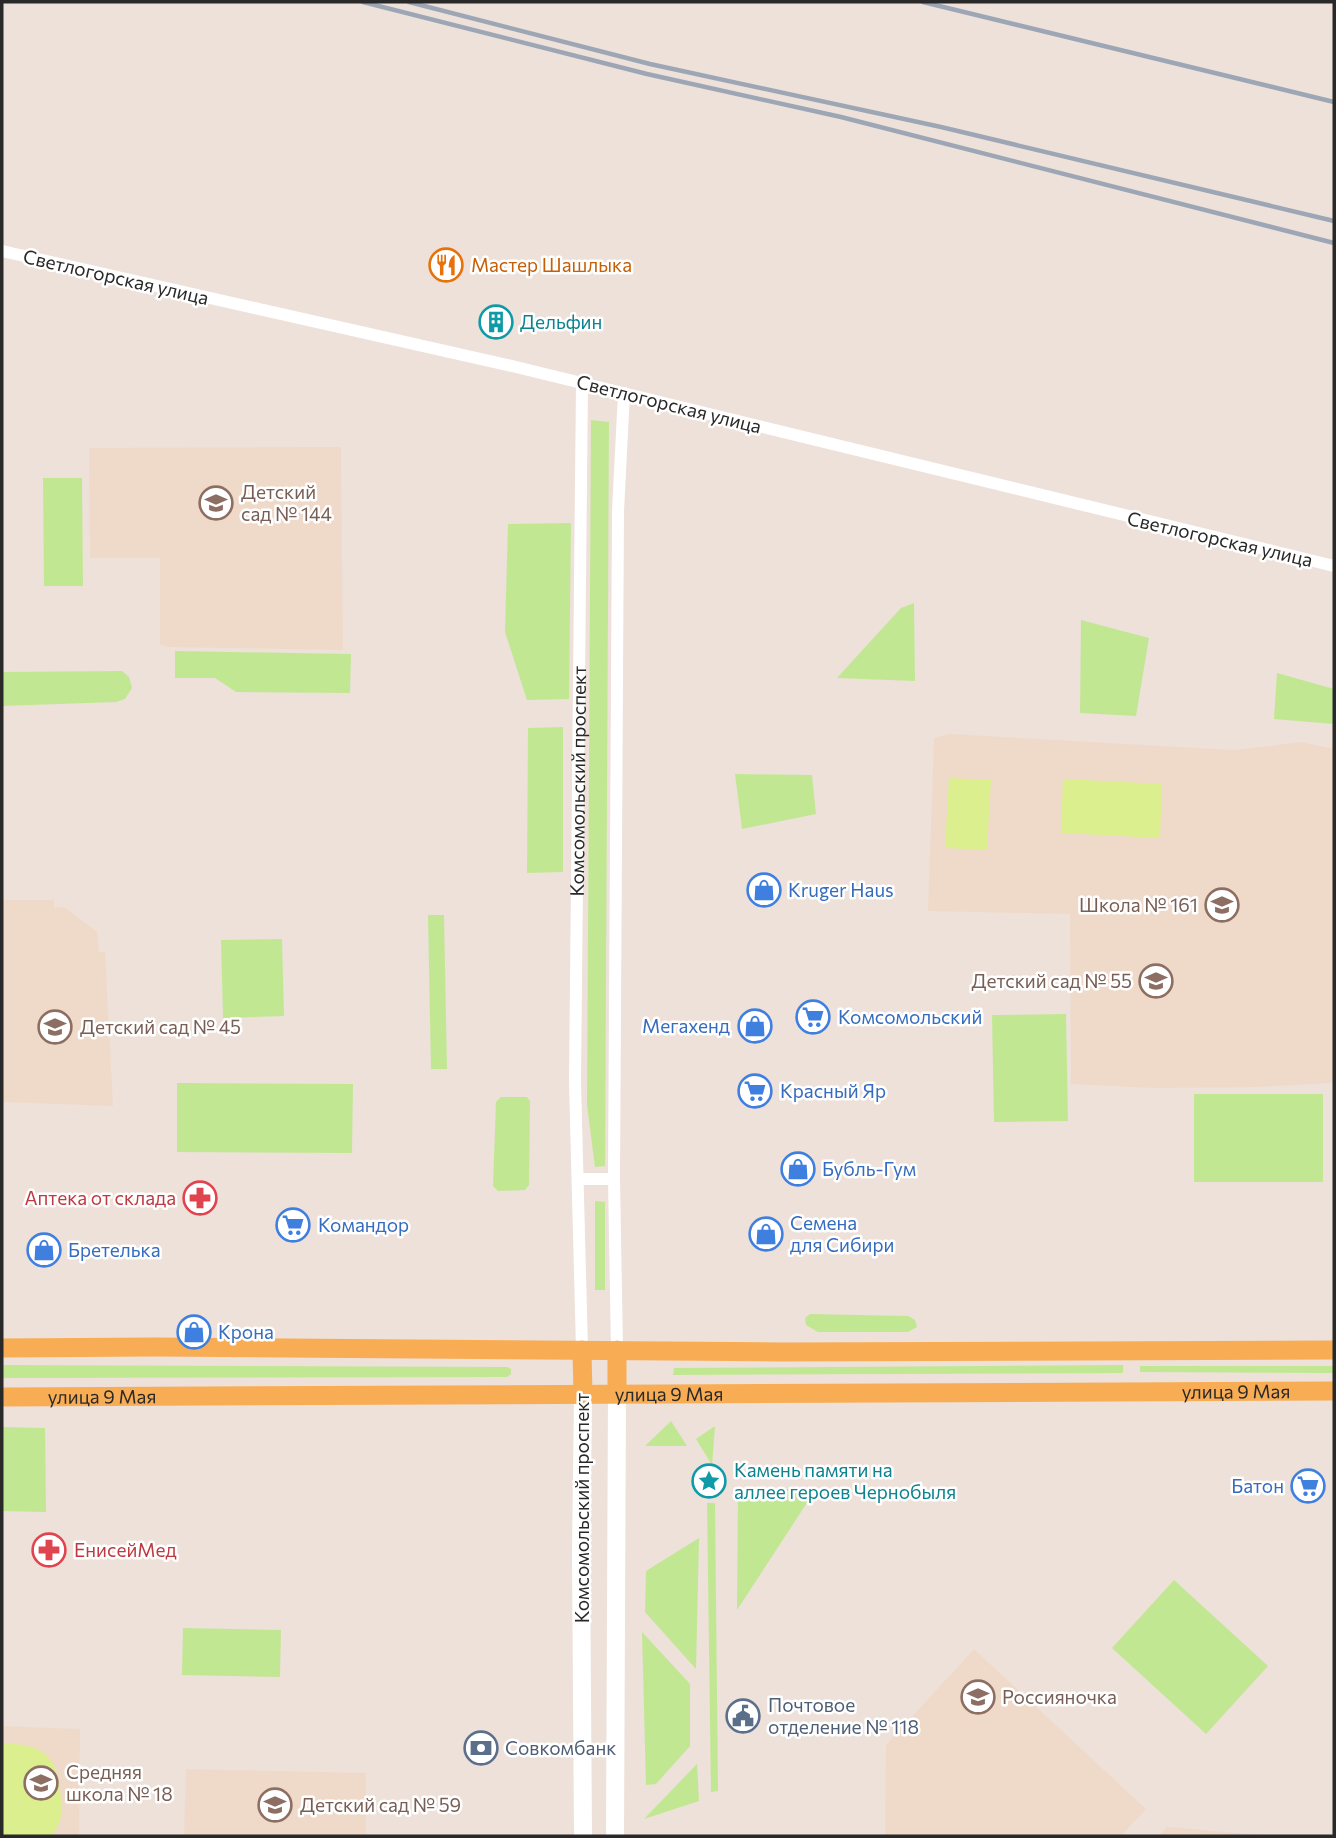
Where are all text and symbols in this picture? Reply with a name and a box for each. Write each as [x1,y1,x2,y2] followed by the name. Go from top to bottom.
[21,244,211,309] street label: Светлогорская улица
[427,246,465,284] restaurant icon: Мастер Шашлыка
[471,253,632,276] place label: Мастер Шашлыка
[477,303,515,341] building icon: Дельфин
[520,310,602,333] place label: Дельфин
[574,369,764,438] street label: Светлогорская улица
[241,480,332,525] place label: Детский сад № 144
[197,484,235,522] school or university icon: Детский сад № 144
[1125,506,1315,571] street label: Светлогорская улица
[565,666,590,897] street label: Комсомольский проспект
[745,871,783,909] shop icon: Kruger Haus
[788,878,894,901] place label: Kruger Haus
[1203,886,1241,924] school or university icon: Школа № 161
[1079,893,1198,916] place label: Школа № 161
[1137,962,1175,1000] school or university icon: Детский сад № 55
[972,969,1132,992] place label: Детский сад № 55
[794,998,832,1036] supermarket icon: Комсомольский
[838,1005,982,1028] place label: Комсомольский
[736,1007,774,1045] shop icon: Мегахенд
[36,1008,74,1046] school or university icon: Детский сад № 45
[642,1014,730,1037] place label: Мегахенд
[80,1015,241,1038] place label: Детский сад № 45
[736,1072,774,1110] supermarket icon: Красный Яр
[780,1079,886,1102] place label: Красный Яр
[779,1150,817,1188] shop icon: Бубль-Гум
[822,1157,916,1180] place label: Бубль-Гум
[181,1179,219,1217] pharmacy icon: Аптека от склада
[24,1186,176,1209] place label: Аптека от склада
[274,1206,312,1244] supermarket icon: Командор
[790,1211,894,1256] place label: Семена для Сибири
[318,1213,409,1236] place label: Командор
[747,1215,785,1253] shop icon: Семена для Сибири
[25,1231,63,1269] shop icon: Бретелька
[68,1238,161,1261] place label: Бретелька
[175,1313,213,1351] shop icon: Крона
[218,1320,274,1343] place label: Крона
[1182,1379,1290,1403] street label: улица 9 Мая
[615,1382,723,1405] street label: улица 9 Мая
[48,1384,156,1408] street label: улица 9 Мая
[570,1393,593,1623] street label: Комсомольский проспект
[734,1458,956,1503] place label: Камень памяти на аллее героев Чернобыля
[690,1462,728,1500] place icon: Камень памяти на аллее героев Чернобыля
[1289,1467,1327,1505] supermarket icon: Батон
[1231,1474,1284,1497] place label: Батон
[30,1531,68,1569] pharmacy icon: ЕнисейМед
[74,1538,177,1561] place label: ЕнисейМед
[959,1678,997,1716] school or university icon: Россияночка
[1002,1685,1117,1708] place label: Россияночка
[768,1693,919,1738] place label: Почтовое отделение № 118
[724,1697,762,1735] public building icon: Почтовое отделение № 118
[462,1729,500,1767] bank icon: Совкомбанк
[505,1736,616,1759] place label: Совкомбанк
[66,1760,173,1805] place label: Средняя школа № 18
[22,1764,60,1802] school or university icon: Средняя школа № 18
[256,1786,294,1824] school or university icon: Детский сад № 59
[300,1793,461,1816] place label: Детский сад № 59

